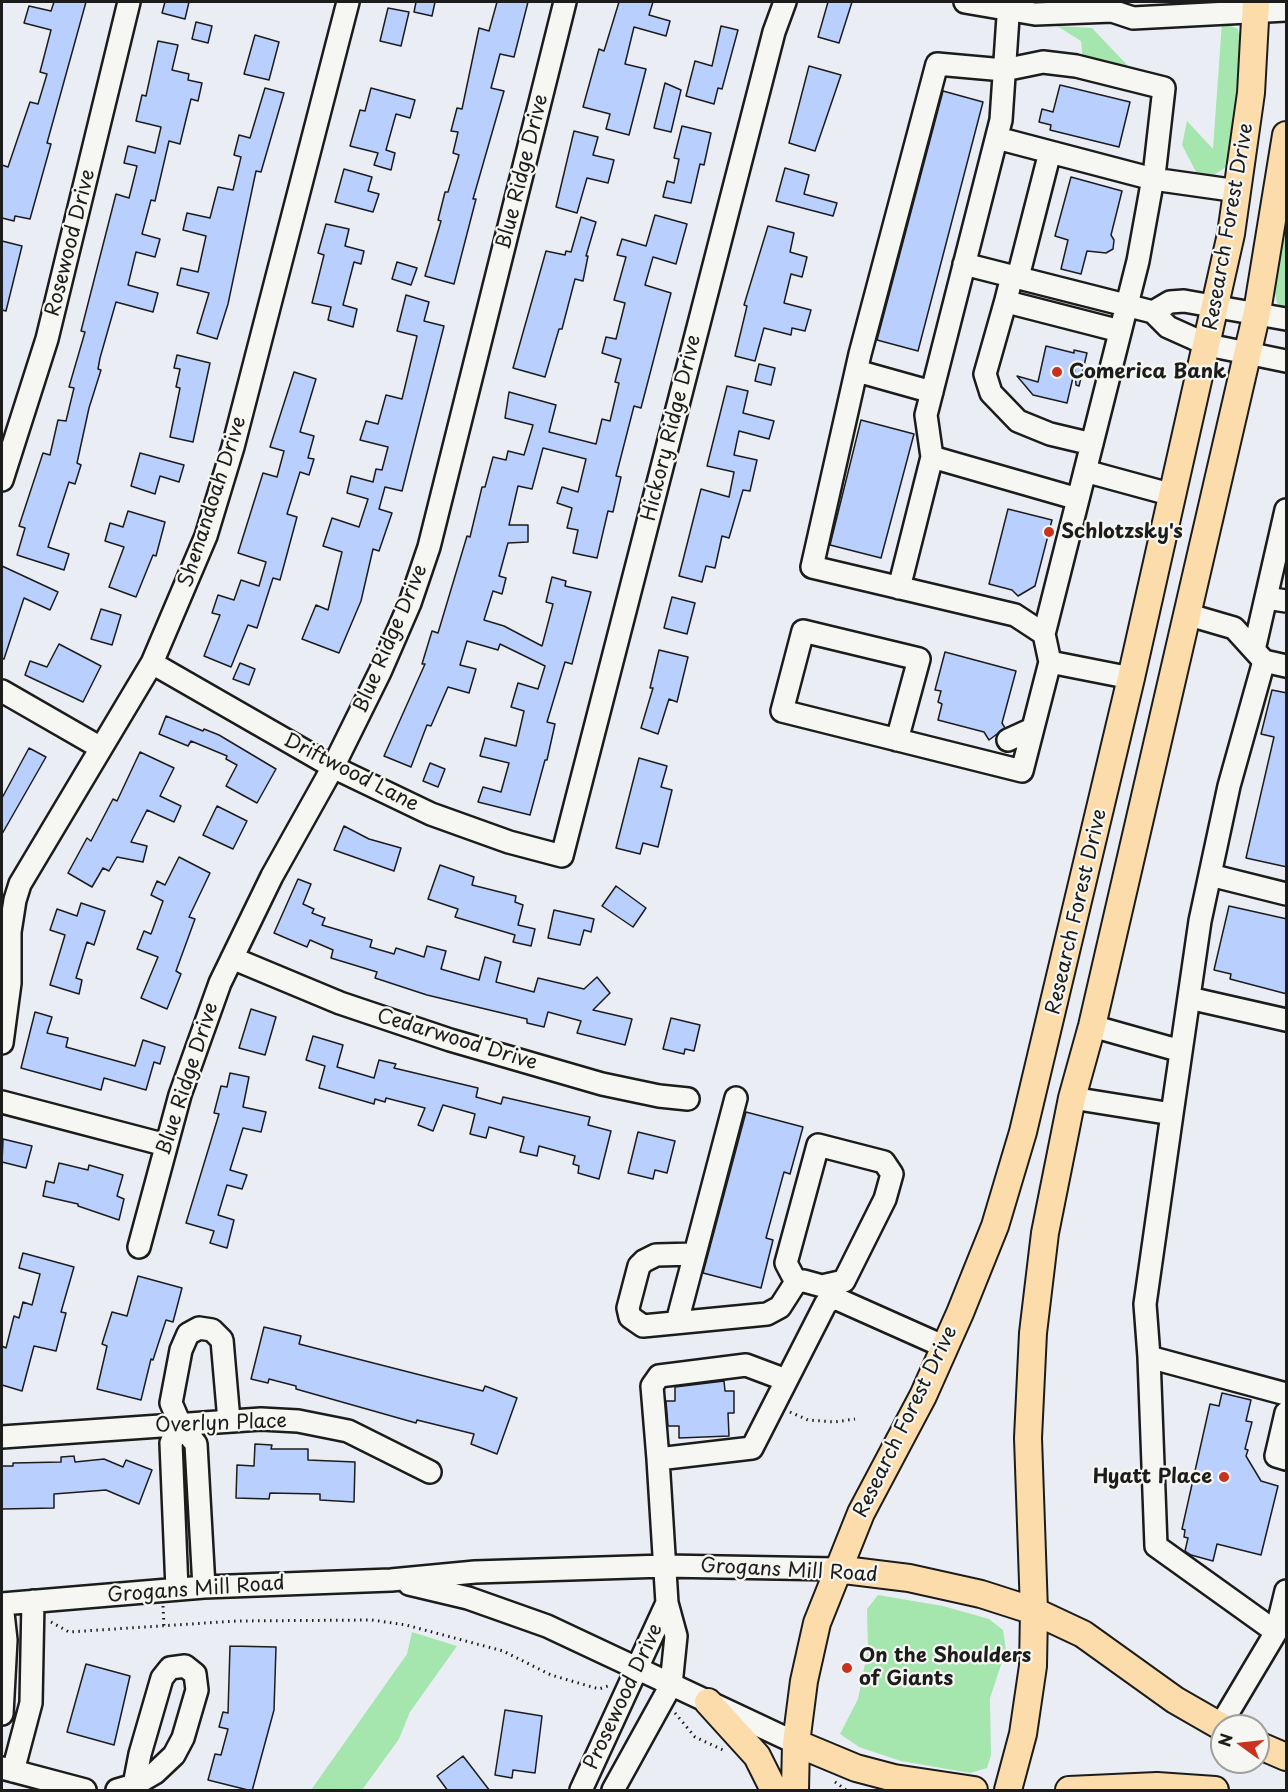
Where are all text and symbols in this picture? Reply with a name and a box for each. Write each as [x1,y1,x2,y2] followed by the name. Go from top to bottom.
[492,92,554,252] street label: Blue Ridge Drive
[1199,121,1259,333] street label: Research Forest Drive
[41,167,101,319] street label: Rosewood Drive
[637,332,707,524] street label: Hickory Ridge Drive
[1069,360,1226,384] place label: Comerica Bank
[1050,365,1064,379] marker: Comerica Bank
[174,414,252,590] street label: Shenandoah Drive
[1061,520,1183,544] place label: Schlotzsky's
[1042,525,1056,539] marker: Schlotzsky's
[349,561,433,717] street label: Blue Ridge Drive
[279,729,423,817] street label: Driftwood Lane
[1042,807,1112,1017] street label: Research Forest Drive
[152,1000,224,1158] street label: Blue Ridge Drive
[374,1004,540,1076] street label: Cedarwood Drive
[849,1322,963,1522] street label: Research Forest Drive
[155,1410,287,1438] street label: Overlyn Place
[1093,1465,1212,1489] place label: Hyatt Place
[1217,1470,1231,1484] marker: Hyatt Place
[700,1554,878,1588] street label: Grogans Mill Road
[106,1572,286,1608] street label: Grogans Mill Road
[580,1620,668,1774] street label: Prosewood Drive
[859,1644,1031,1691] place label: On the Shoulders of Giants
[840,1661,854,1675] marker: On the Shoulders of Giants
[1210,1714,1270,1774] north arrow
[1211,1731,1238,1749] text: N

